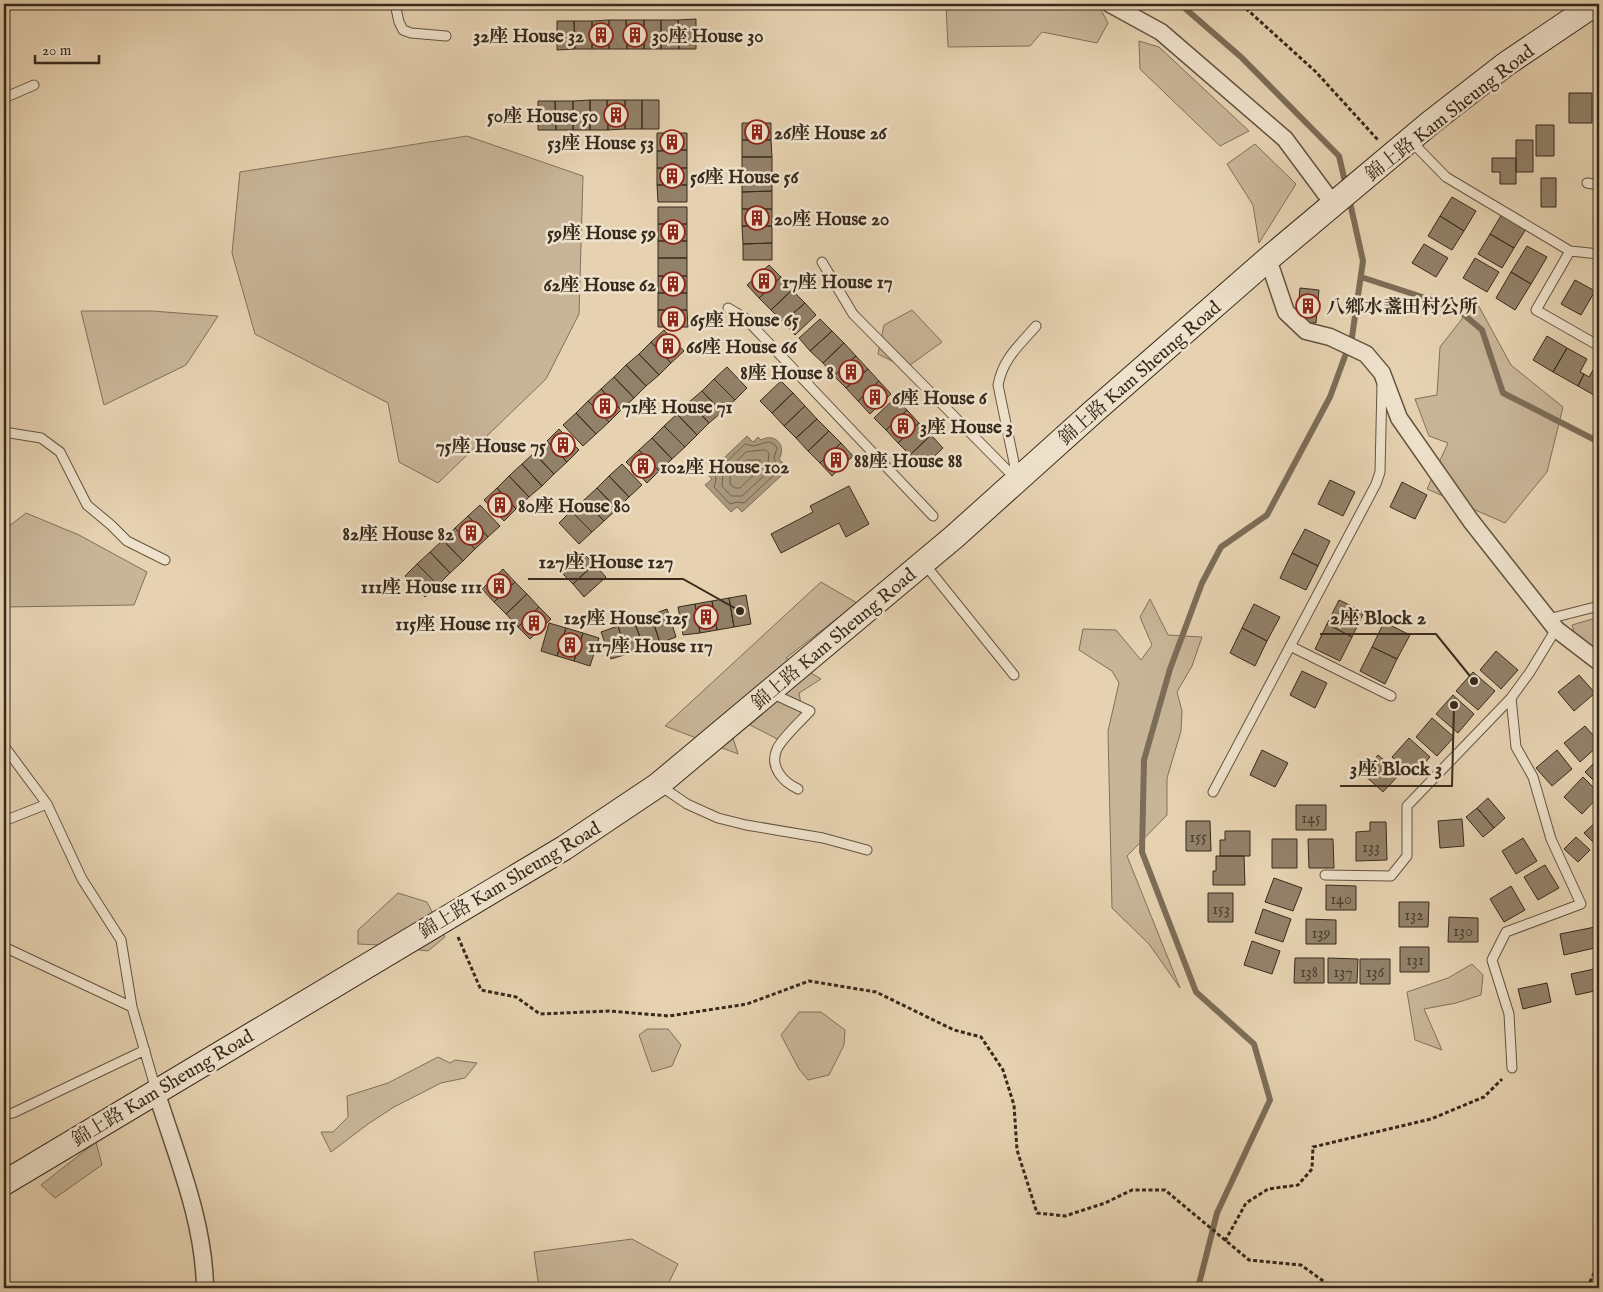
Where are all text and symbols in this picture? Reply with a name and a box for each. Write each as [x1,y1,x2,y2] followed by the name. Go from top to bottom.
[588,22,614,48] building icon: 32座 House 32
[622,22,648,48] building icon: 30座 House 30
[473,25,584,49] place label: 32座 House 32
[652,25,764,49] place label: 30座 House 30
[35,32,99,64] scale bar
[1361,40,1540,187] street label: 錦上路 Kam Sheung Road
[42,41,72,60] text: 20 m
[603,102,629,128] building icon: 50座 House 50
[487,105,598,129] place label: 50座 House 50
[744,119,770,145] building icon: 26座 House 26
[774,122,888,146] place label: 26座 House 26
[659,129,685,155] building icon: 53座 House 53
[547,132,654,156] place label: 53座 House 53
[659,163,685,189] building icon: 56座 House 56
[690,166,799,190] place label: 56座 House 56
[744,205,770,231] building icon: 20座 House 20
[774,208,889,232] place label: 20座 House 20
[660,219,686,245] building icon: 59座 House 59
[547,222,656,246] place label: 59座 House 59
[751,268,777,294] building icon: 17座 House 17
[660,271,686,297] building icon: 62座 House 62
[782,271,893,295] place label: 17座 House 17
[543,274,656,298] place label: 62座 House 62
[1295,293,1321,319] building icon: 八鄉水盞田村公所
[1054,296,1227,451] street label: 錦上路 Kam Sheung Road
[1326,296,1478,320] place label: 八鄉水盞田村公所
[660,306,686,332] building icon: 65座 House 65
[690,309,799,333] place label: 65座 House 65
[655,333,681,359] building icon: 66座 House 66
[686,336,798,360] place label: 66座 House 66
[838,359,864,385] building icon: 8座 House 8
[740,362,834,386] place label: 8座 House 8
[862,384,888,410] building icon: 6座 House 6
[892,387,988,411] place label: 6座 House 6
[592,393,618,419] building icon: 71座 House 71
[622,396,733,420] place label: 71座 House 71
[890,413,916,439] building icon: 3座 House 3
[920,416,1013,440] place label: 3座 House 3
[550,432,576,458] building icon: 75座 House 75
[436,435,546,459] place label: 75座 House 75
[823,447,849,473] building icon: 88座 House 88
[854,450,963,474] place label: 88座 House 88
[630,453,656,479] building icon: 102座 House 102
[660,456,789,480] place label: 102座 House 102
[487,492,513,518] building icon: 80座 House 80
[518,495,630,519] place label: 80座 House 80
[458,520,484,546] building icon: 82座 House 82
[343,523,454,547] place label: 82座 House 82
[528,544,683,579] callout: 127座 House 127
[539,550,673,575] text: 127座 House 127
[747,563,922,716] street label: 錦上路 Kam Sheung Road
[486,573,512,599] building icon: 111座 House 111
[361,576,482,600] place label: 111座 House 111
[1320,599,1436,634] callout: 2座 Block 2
[693,604,719,630] building icon: 125座 House 125
[1330,606,1427,631] text: 2座 Block 2
[564,607,688,631] place label: 125座 House 125
[521,610,547,636] building icon: 115座 House 115
[395,613,516,637] place label: 115座 House 115
[557,632,583,658] building icon: 117座 House 117
[588,635,713,659] place label: 117座 House 117
[1340,751,1452,786] callout: 3座 Block 3
[1350,757,1442,782] text: 3座 Block 3
[1301,809,1321,829] house number: 145
[415,816,606,945] street label: 錦上路 Kam Sheung Road
[1189,828,1207,848] house number: 155
[1362,838,1380,858] house number: 133
[1330,890,1352,910] house number: 140
[1212,900,1230,920] house number: 153
[1404,906,1424,926] house number: 132
[1453,922,1473,942] house number: 130
[1312,924,1330,944] house number: 139
[1406,951,1424,971] house number: 131
[1300,963,1318,983] house number: 138
[1333,963,1353,983] house number: 137
[1366,963,1385,983] house number: 136
[68,1024,259,1153] street label: 錦上路 Kam Sheung Road

